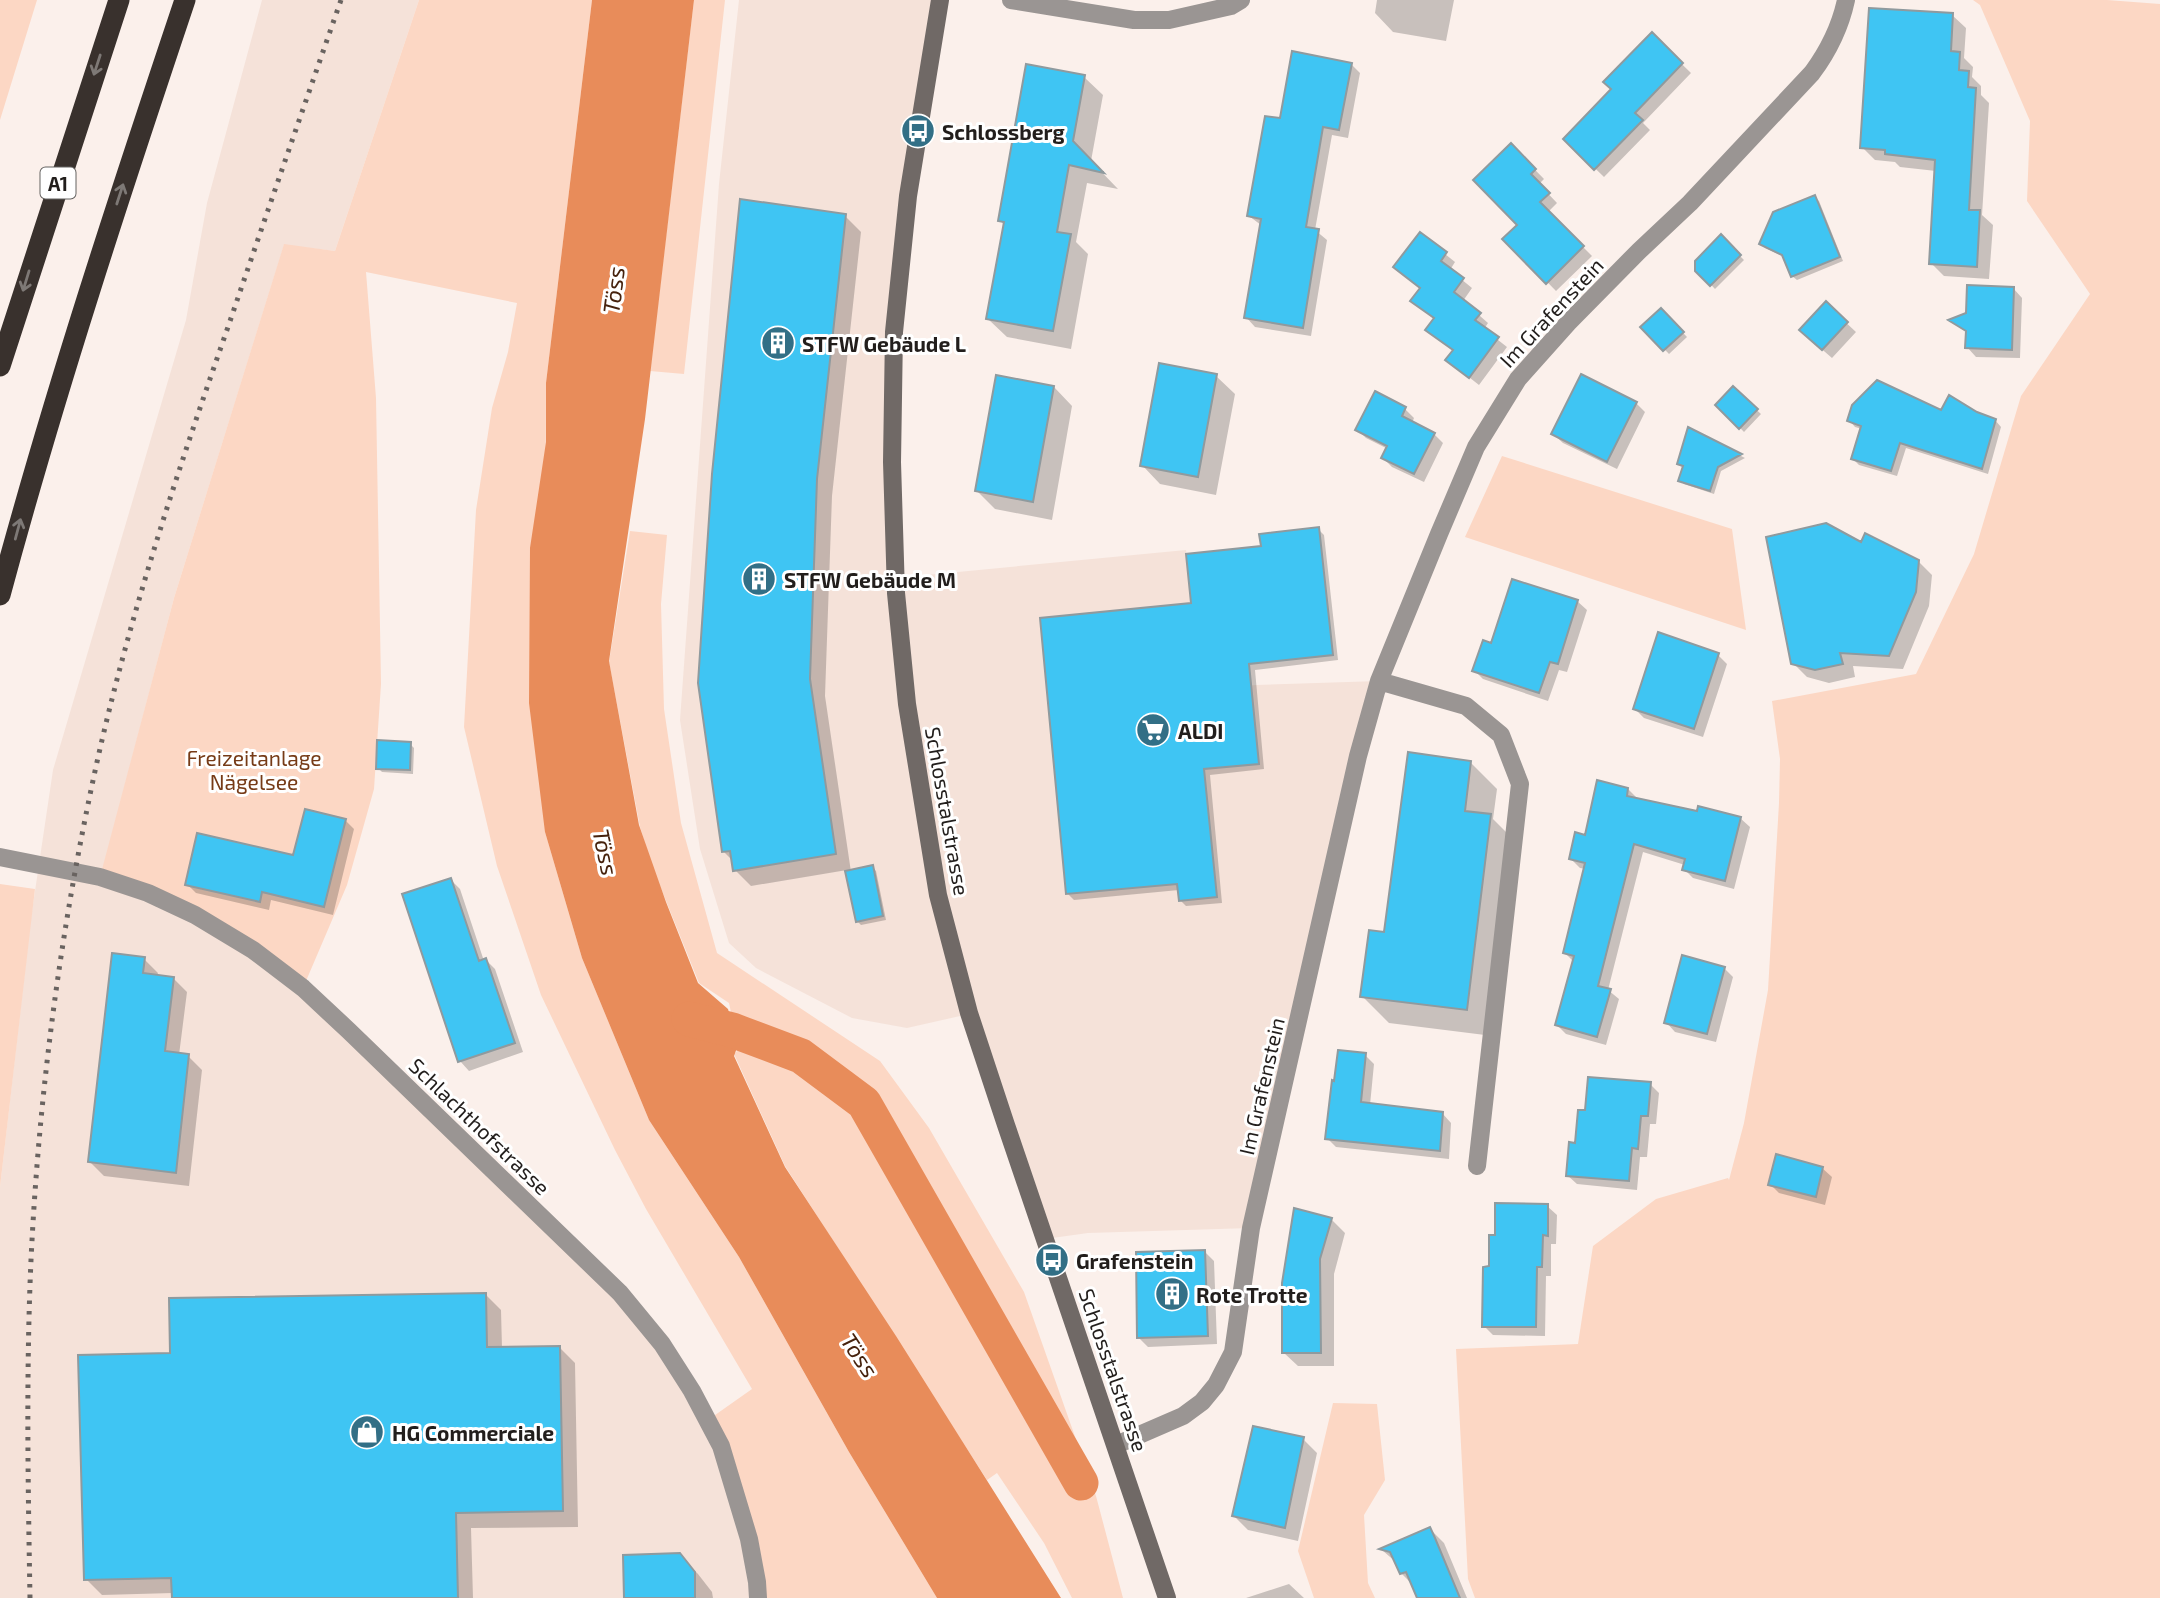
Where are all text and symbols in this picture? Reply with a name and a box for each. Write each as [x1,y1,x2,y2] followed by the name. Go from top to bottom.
[90,53,102,75] one-way arrow
[899,112,937,150] bus stop icon: Schlossberg
[942,119,1065,144] place label: Schlossberg
[41,168,76,198] road number: A1
[115,184,127,206] one-way arrow
[1494,252,1608,372] street label: Im Grafenstein
[596,265,630,315] water label: Töss
[19,270,32,292] one-way arrow
[759,324,797,362] building icon: STFW Gebäude L
[802,331,966,356] place label: STFW Gebäude L
[12,518,25,541] one-way arrow
[740,560,778,598] building icon: STFW Gebäude M
[784,567,956,592] place label: STFW Gebäude M
[1134,711,1172,749] supermarket icon: ALDI
[1178,718,1223,743] place label: ALDI
[921,725,975,897] street label: Schlosstalstrasse
[186,745,322,794] park label: Freizeitanlage Nägelsee
[587,826,625,878] water label: Töss
[1233,1015,1289,1157] street label: Im Grafenstein
[404,1052,556,1200] street label: Schlachthofstrasse
[1033,1241,1071,1279] bus stop icon: Grafenstein
[1076,1248,1193,1273] place label: Grafenstein
[1153,1275,1191,1313] building icon: Rote Trotte
[1196,1282,1308,1307] place label: Rote Trotte
[1074,1285,1154,1455] street label: Schlosstalstrasse
[835,1328,885,1382] water label: Töss
[348,1413,386,1451] shop icon: HG Commerciale
[392,1420,554,1445] place label: HG Commerciale

